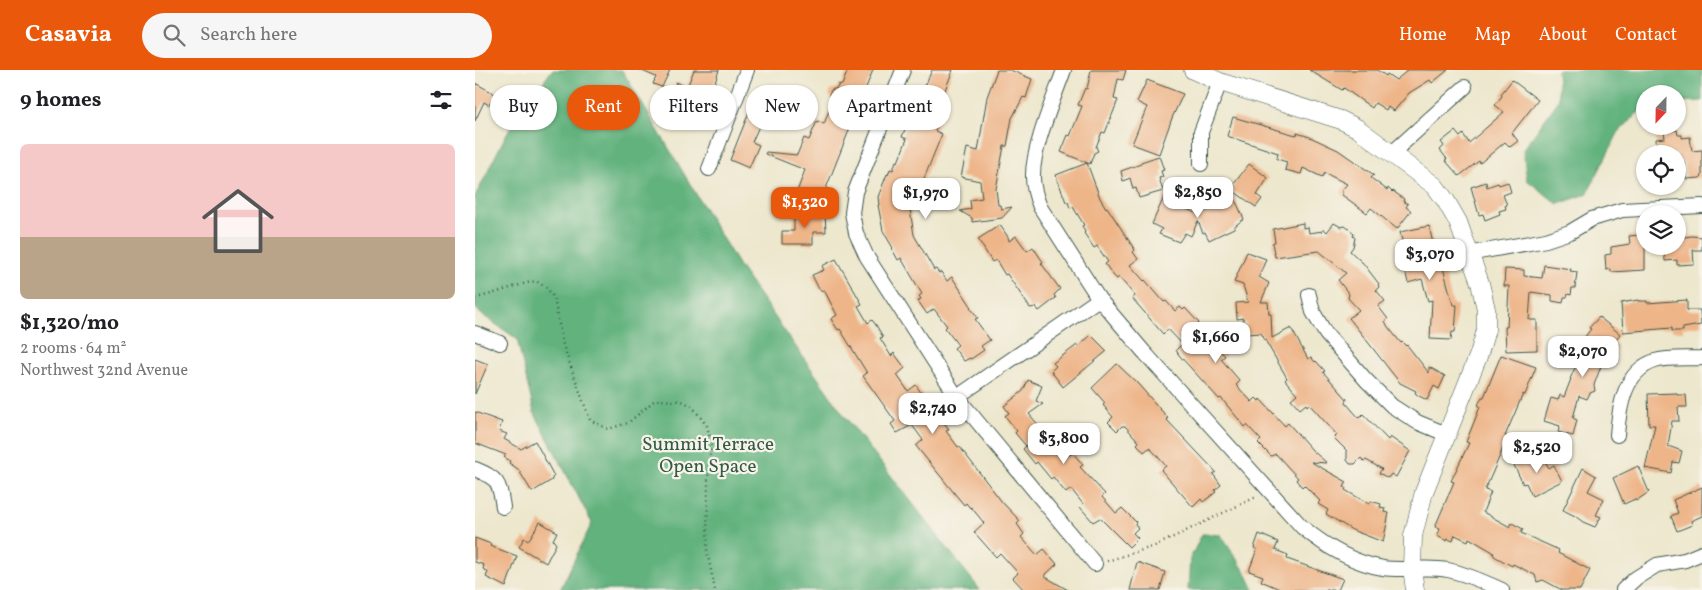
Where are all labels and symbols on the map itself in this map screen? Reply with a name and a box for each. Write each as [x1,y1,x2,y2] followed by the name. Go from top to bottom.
[1636,85,1686,135] north arrow
[1157,176,1239,219] pin: $2,850
[885,178,967,220] pin: $1,970
[764,186,846,229] pin: $1,320
[1389,238,1471,281] pin: $3,070
[1175,322,1257,364] pin: $1,660
[1542,336,1624,378] pin: $2,070
[892,392,974,435] pin: $2,740
[1023,422,1105,465] pin: $3,800
[642,432,774,480] park label: Summit Terrace Open Space
[1496,432,1578,474] pin: $2,520

